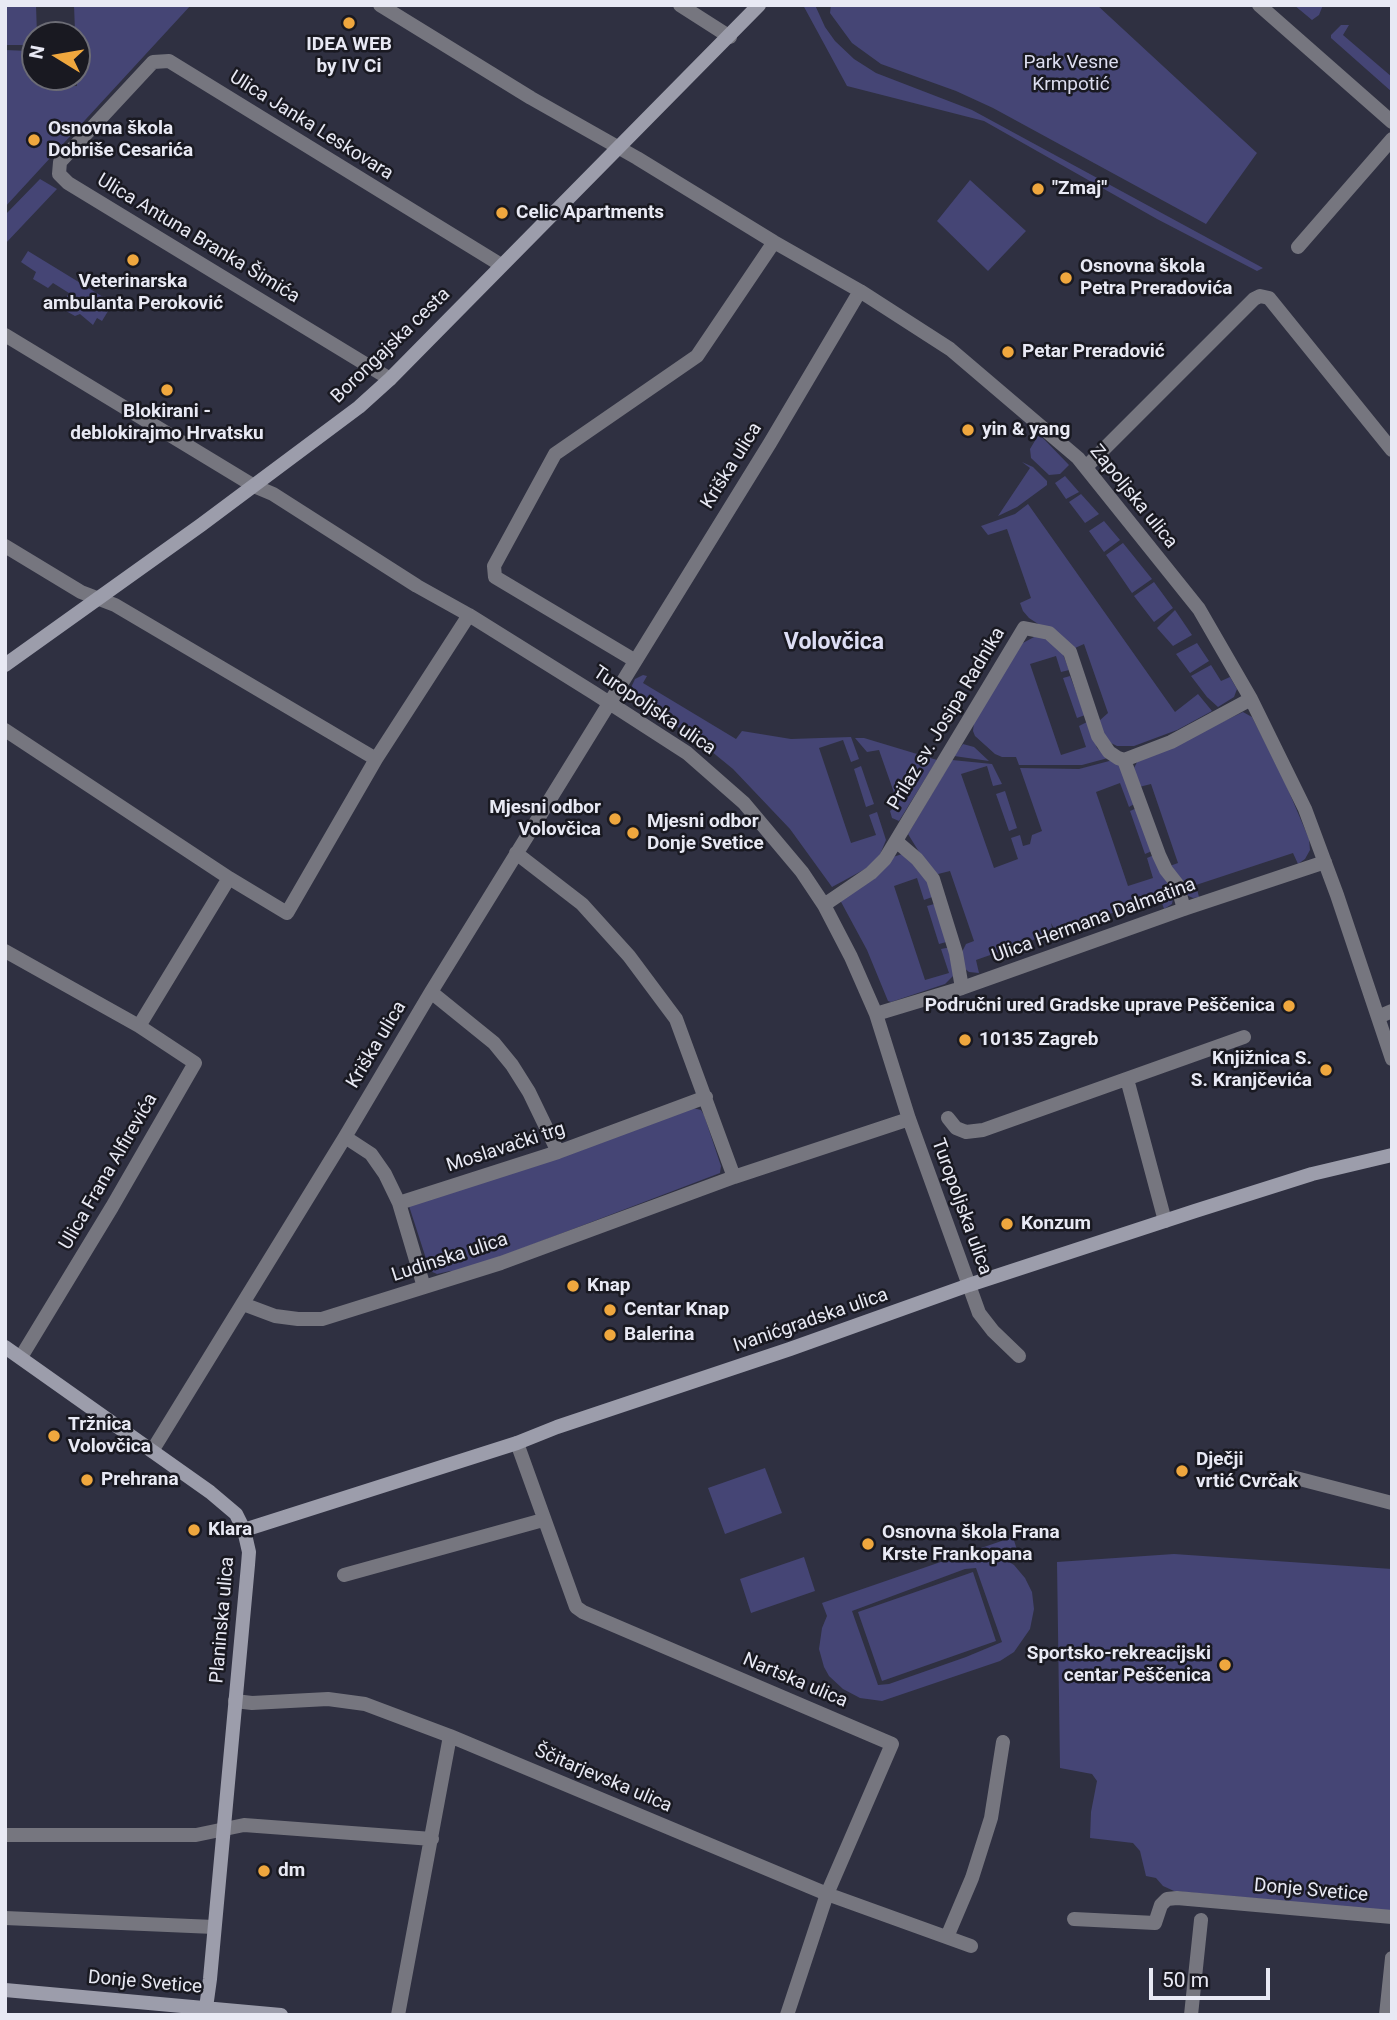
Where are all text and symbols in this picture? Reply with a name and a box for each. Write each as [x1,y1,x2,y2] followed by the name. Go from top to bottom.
[341,15,357,31] marker: IDEA WEB by IV Ci
[21,21,91,91] north arrow
[306,34,392,78] place label: IDEA WEB by IV Ci
[24,44,49,61] text: N
[1023,52,1119,96] park label: Park Vesne Krmpotić
[225,66,397,186] street label: Ulica Janka Leskovara
[48,118,193,162] place label: Osnovna škola Dobriše Cesarića
[26,132,42,148] marker: Osnovna škola Dobriše Cesarića
[92,169,304,309] street label: Ulica Antuna Branka Šimića
[1052,178,1107,200] place label: "Zmaj"
[1030,181,1046,197] marker: "Zmaj"
[516,202,664,224] place label: Celic Apartments
[494,205,510,221] marker: Celic Apartments
[125,252,141,268] marker: Veterinarska ambulanta Peroković
[1080,256,1232,300] place label: Osnovna škola Petra Preradovića
[1058,270,1074,286] marker: Osnovna škola Petra Preradovića
[43,271,223,315] place label: Veterinarska ambulanta Peroković
[327,283,455,409] street label: Borongajska cesta
[1022,341,1165,363] place label: Petar Preradović
[1000,344,1016,360] marker: Petar Preradović
[159,382,175,398] marker: Blokirani - deblokirajmo Hrvatsku
[70,401,264,445] place label: Blokirani - deblokirajmo Hrvatsku
[697,419,767,513] street label: Kriška ulica
[982,419,1070,441] place label: yin & yang
[960,422,976,438] marker: yin & yang
[1084,441,1182,553] street label: Zapoljska ulica
[883,623,1011,815] street label: Prilaz sv. Josipa Radnika
[784,629,884,657] district label: Volovčica
[588,662,720,760] street label: Turopoljska ulica
[489,797,601,841] place label: Mjesni odbor Volovčica
[607,811,623,827] marker: Mjesni odbor Volovčica
[647,811,764,855] place label: Mjesni odbor Donje Svetice
[625,825,641,841] marker: Mjesni odbor Donje Svetice
[989,873,1199,969] street label: Ulica Hermana Dalmatina
[925,995,1275,1017] place label: Područni ured Gradske uprave Peščenica
[342,997,412,1093] street label: Kriška ulica
[1281,998,1297,1014] marker: Područni ured Gradske uprave Peščenica
[979,1029,1099,1051] place label: 10135 Zagreb
[957,1032,973,1048] marker: 10135 Zagreb
[1191,1048,1312,1092] place label: Knjižnica S. S. Kranjčevića
[1318,1062,1334,1078] marker: Knjižnica S. S. Kranjčevića
[55,1090,163,1254] street label: Ulica Frana Alfirevića
[444,1118,568,1178] street label: Moslavački trg
[926,1136,996,1278] street label: Turopoljska ulica
[1021,1213,1091,1235] place label: Konzum
[999,1216,1015,1232] marker: Konzum
[389,1229,511,1287] street label: Ludinska ulica
[587,1275,631,1297] place label: Knap
[565,1278,581,1294] marker: Knap
[731,1284,891,1358] street label: Ivanićgradska ulica
[624,1299,729,1321] place label: Centar Knap
[602,1302,618,1318] marker: Centar Knap
[624,1324,694,1346] place label: Balerina
[602,1327,618,1343] marker: Balerina
[68,1414,151,1458] place label: Tržnica Volovčica
[46,1428,62,1444] marker: Tržnica Volovčica
[1196,1449,1298,1493] place label: Dječji vrtić Cvrčak
[1174,1463,1190,1479] marker: Dječji vrtić Cvrčak
[101,1469,179,1491] place label: Prehrana
[79,1472,95,1488] marker: Prehrana
[208,1519,252,1541] place label: Klara
[186,1522,202,1538] marker: Klara
[882,1522,1060,1566] place label: Osnovna škola Frana Krste Frankopana
[860,1536,876,1552] marker: Osnovna škola Frana Krste Frankopana
[206,1556,240,1684] street label: Planinska ulica
[1027,1643,1211,1687] place label: Sportsko-rekreacijski centar Peščenica
[739,1649,851,1713] street label: Nartska ulica
[1217,1657,1233,1673] marker: Sportsko-rekreacijski centar Peščenica
[531,1740,675,1818] street label: Ščitarjevska ulica
[278,1860,305,1882] place label: dm
[256,1863,272,1879] marker: dm
[1253,1875,1369,1907] street label: Donje Svetice
[1152,1954,1273,1998] scale bar
[87,1967,203,1999] street label: Donje Svetice
[1162,1968,1209,1992] text: 50 m

